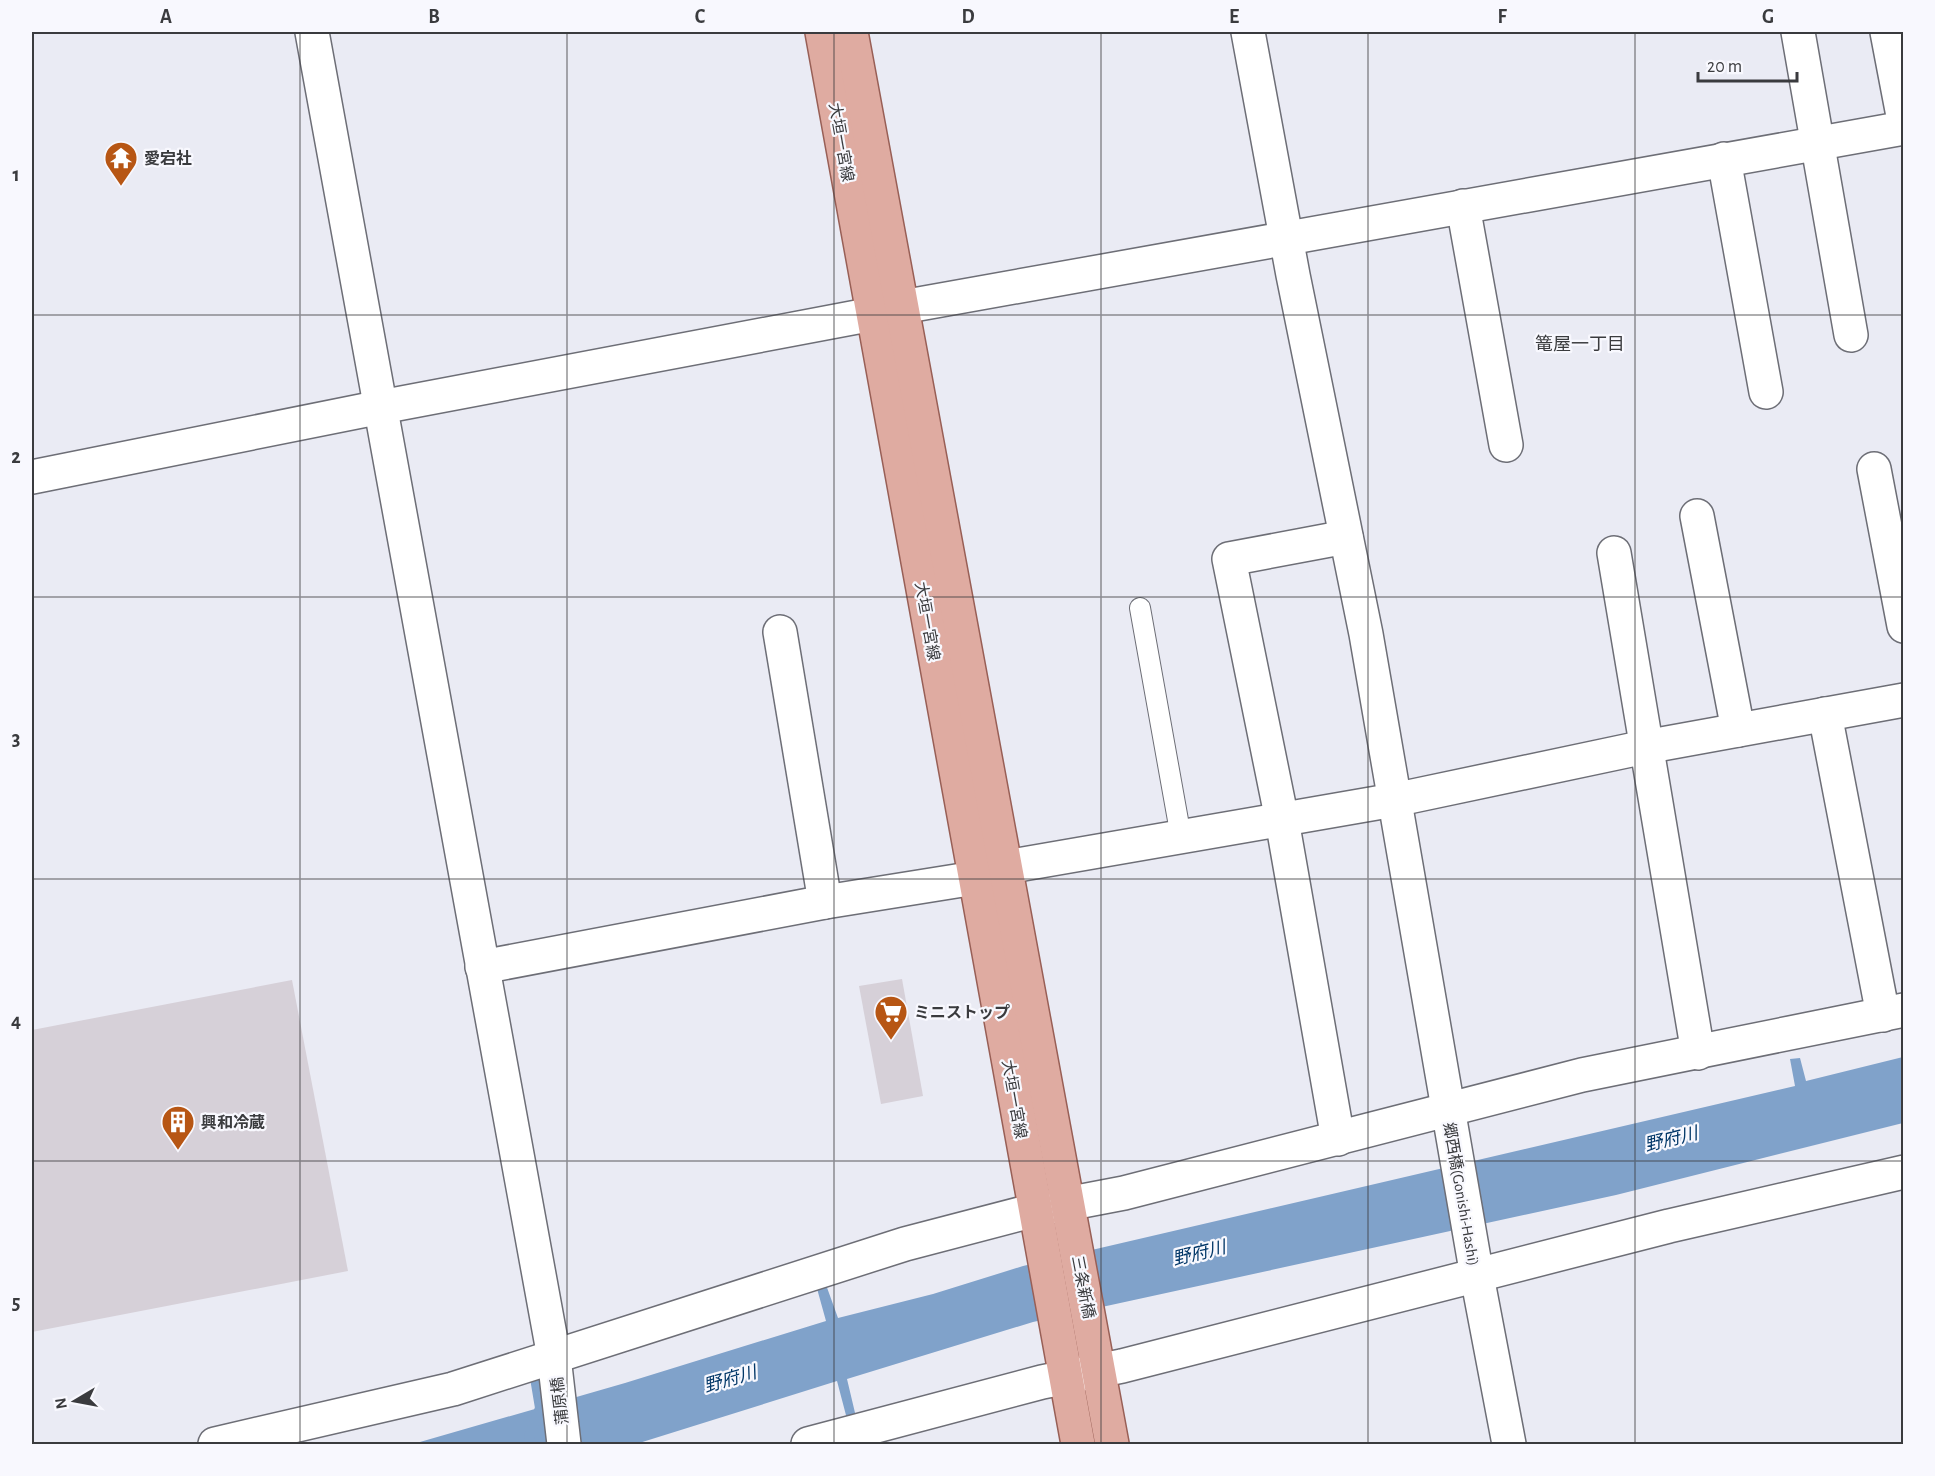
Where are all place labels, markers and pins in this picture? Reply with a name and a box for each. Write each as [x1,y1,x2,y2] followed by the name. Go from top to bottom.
[103,140,139,187] temple icon: 愛宕社
[144,149,192,167] place label: 愛宕社
[873,994,909,1041] supermarket icon: ミニストップ
[914,1004,1010,1021] place label: ミニストップ
[160,1104,196,1151] building icon: 興和冷蔵
[201,1114,265,1131] place label: 興和冷蔵

